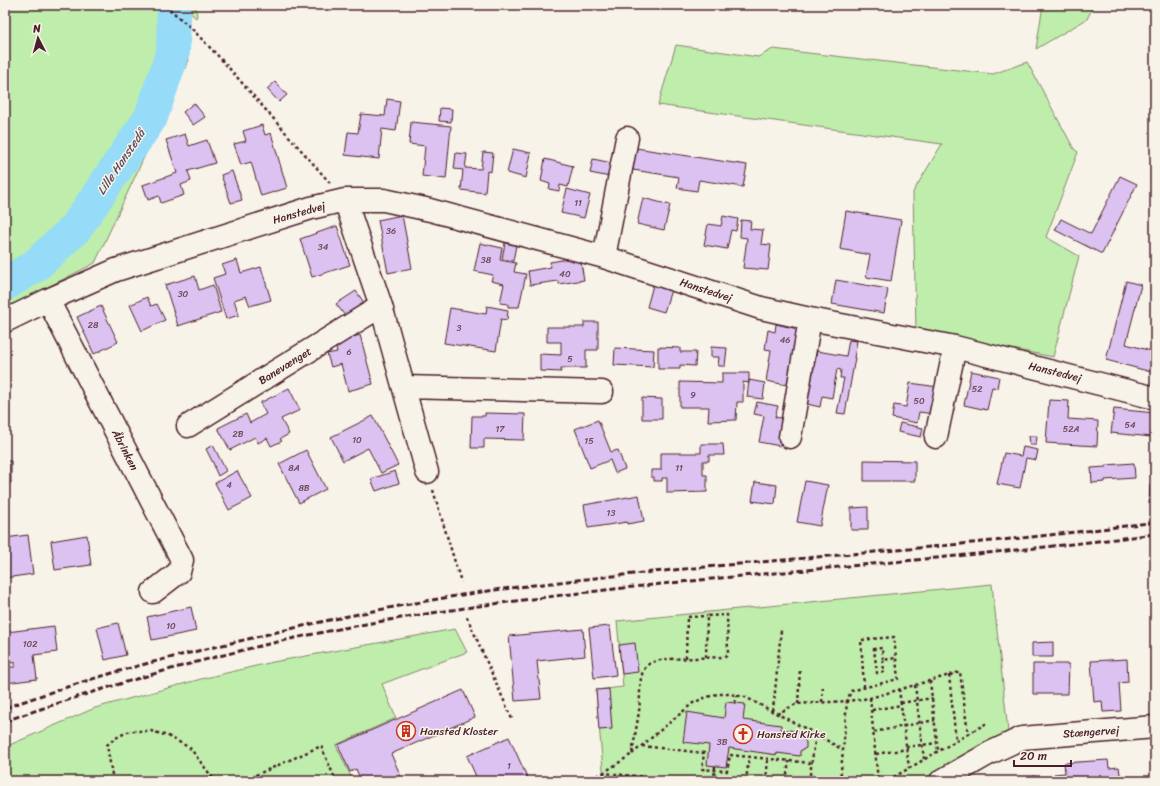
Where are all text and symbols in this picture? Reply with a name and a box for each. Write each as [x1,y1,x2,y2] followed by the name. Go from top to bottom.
[18,18,58,58] north arrow
[31,19,42,39] text: N
[91,123,152,199] water label: Lille Hanstedå
[574,195,582,211] house number: 11
[271,196,328,230] street label: Hanstedvej
[386,223,396,239] house number: 36
[318,239,329,255] house number: 34
[481,252,492,268] house number: 38
[559,266,571,282] house number: 40
[677,273,735,308] street label: Hanstedvej
[178,286,189,302] house number: 30
[88,317,99,333] house number: 28
[457,320,462,336] house number: 3
[780,332,790,348] house number: 46
[255,342,316,390] street label: Banevænget
[346,344,352,360] house number: 6
[567,351,573,367] house number: 5
[1027,356,1084,388] street label: Hanstedvej
[972,381,982,397] house number: 52
[690,387,696,403] house number: 9
[913,393,925,409] house number: 50
[1124,417,1136,433] house number: 54
[495,421,505,437] house number: 17
[1063,421,1079,437] house number: 52A
[106,425,144,474] street label: Åbrinken
[233,426,244,442] house number: 2B
[352,432,362,448] house number: 10
[584,433,594,449] house number: 15
[288,460,300,476] house number: 8A
[675,460,683,476] house number: 11
[226,477,232,493] house number: 4
[298,480,310,496] house number: 8B
[607,505,615,521] house number: 13
[166,618,176,634] house number: 10
[23,636,37,652] house number: 102
[395,720,417,742] building icon: Hansted Kloster
[1062,721,1121,743] street label: Stængervej
[420,722,499,741] place label: Hansted Kloster
[732,723,754,745] church icon: Hansted Kirke
[757,725,826,744] place label: Hansted Kirke
[717,734,728,750] house number: 3B
[1014,742,1071,768] scale bar
[1020,745,1047,767] text: 20 m
[507,758,511,774] house number: 1

